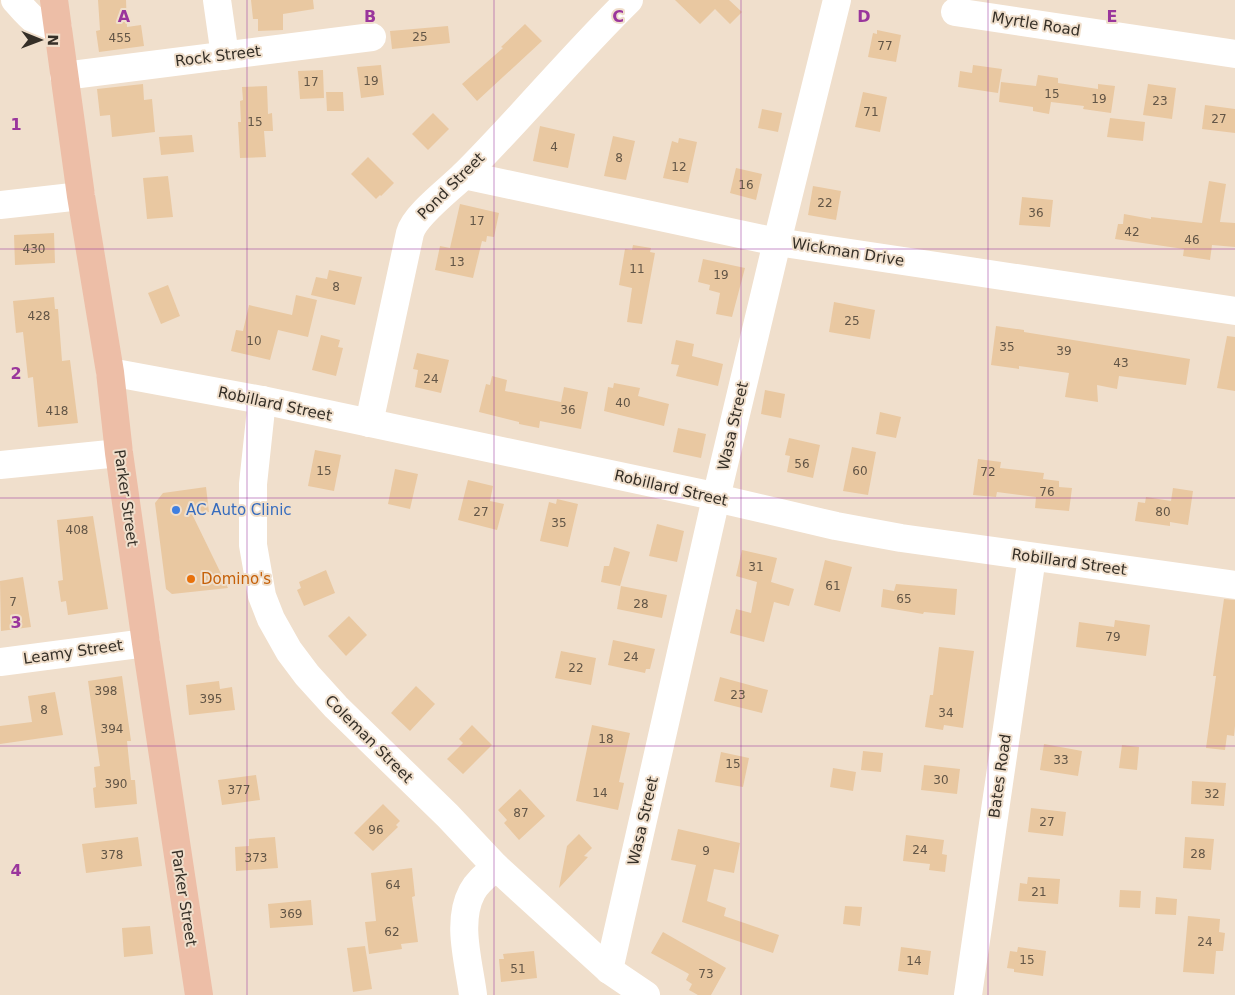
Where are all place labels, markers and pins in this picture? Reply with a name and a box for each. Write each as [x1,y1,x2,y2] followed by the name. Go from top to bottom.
[186,501,292,519] place label: AC Auto Clinic
[170,504,182,516] marker: AC Auto Clinic
[201,570,271,588] place label: Domino's
[185,573,197,585] marker: Domino's

